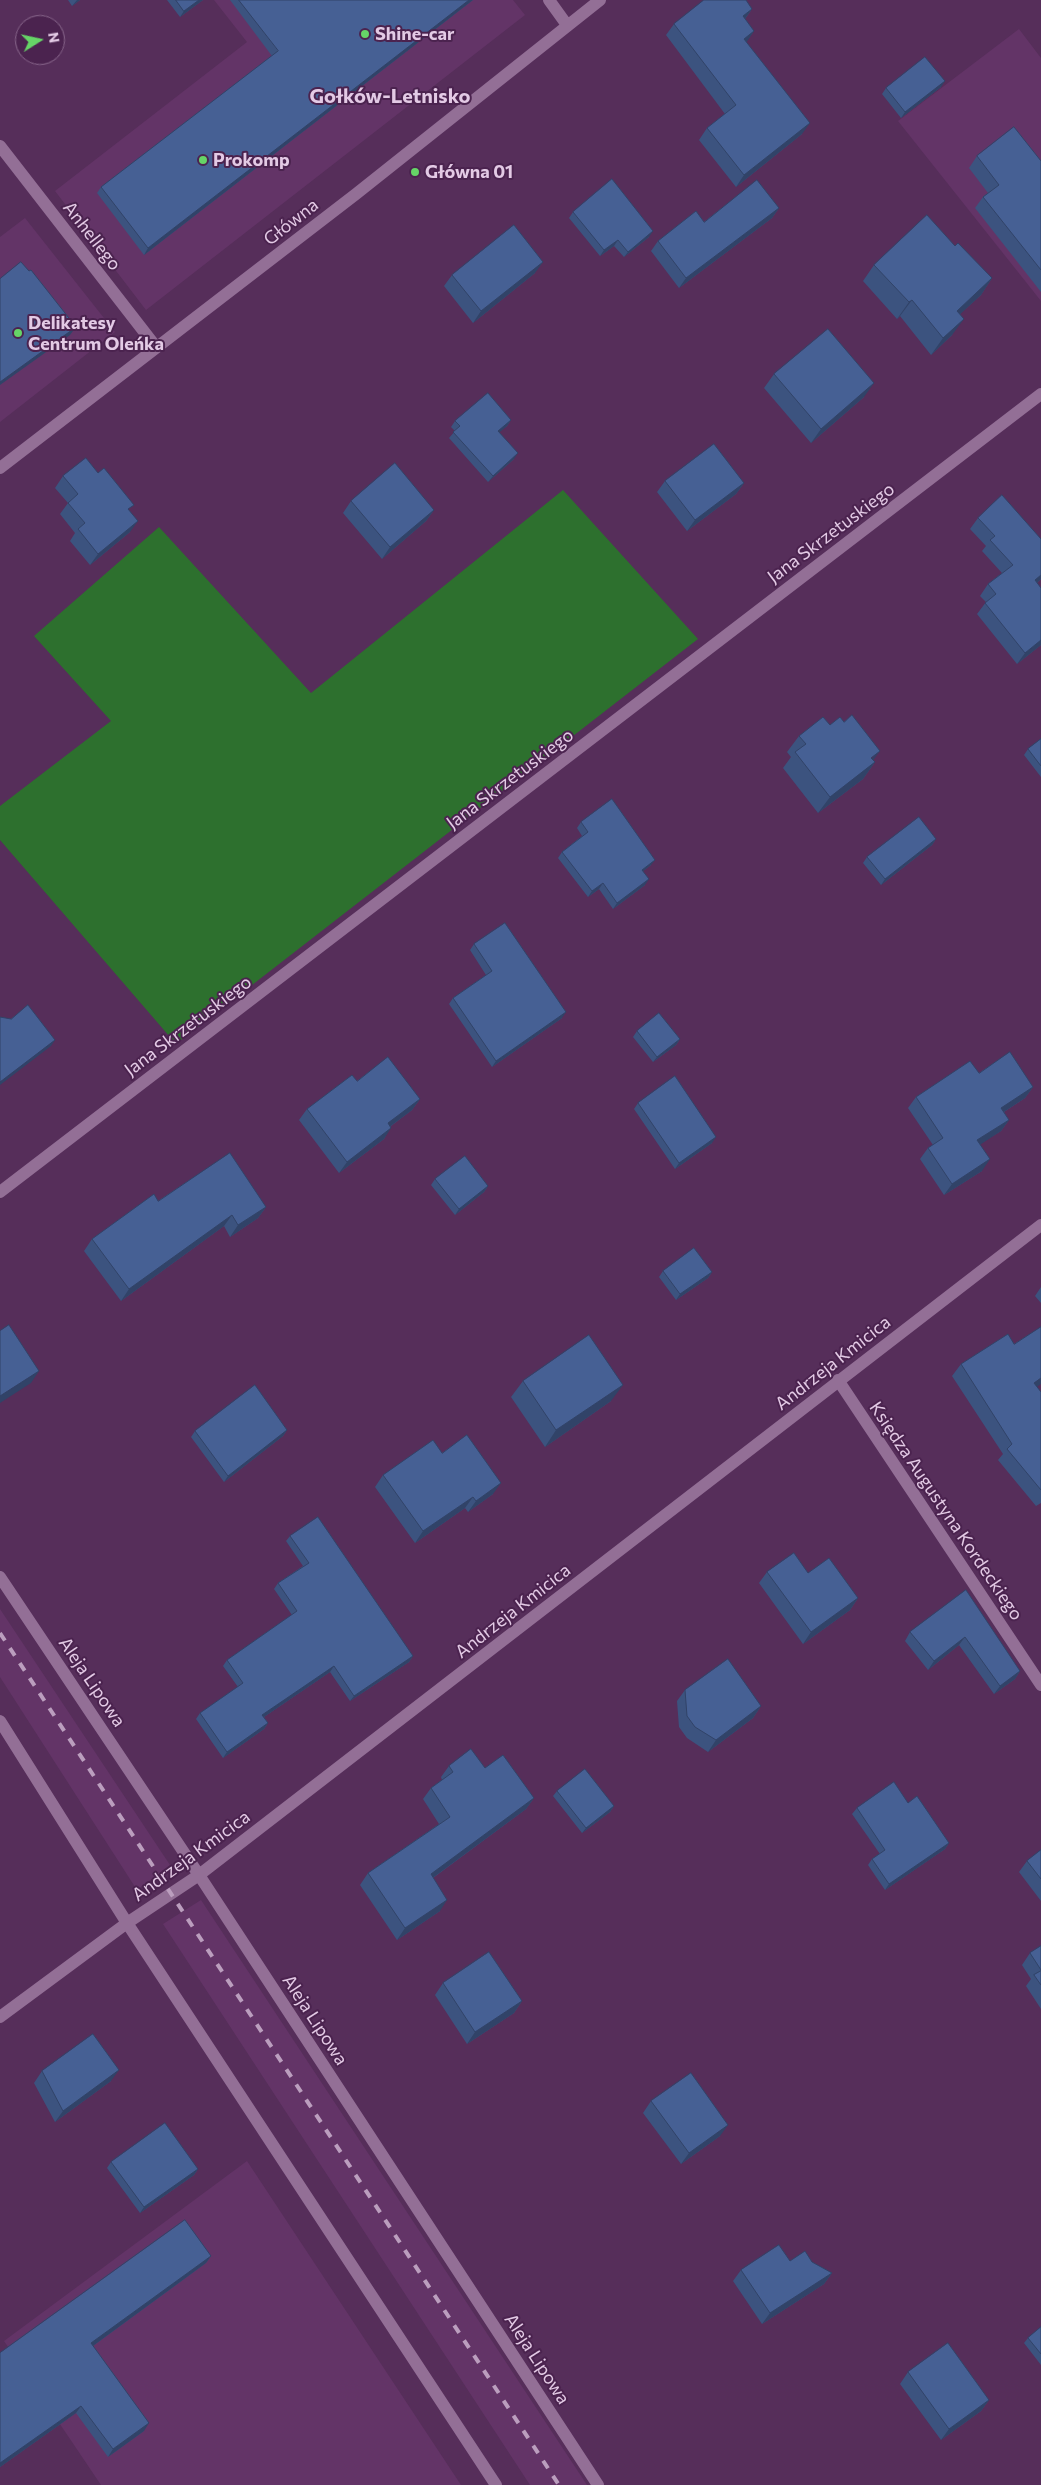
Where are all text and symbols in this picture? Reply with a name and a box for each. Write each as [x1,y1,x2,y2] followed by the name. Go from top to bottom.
[15,15,65,65] north arrow
[375,23,454,45] place label: Shine-car
[359,28,371,40] marker: Shine-car
[45,31,64,44] text: N
[309,84,471,108] district label: Gołków-Letnisko
[213,149,290,171] place label: Prokomp
[197,154,209,166] marker: Prokomp
[425,161,513,183] place label: Główna 01
[409,166,421,178] marker: Główna 01
[259,194,323,250] street label: Główna
[58,197,126,275] street label: Anhellego
[28,312,164,354] place label: Delikatesy Centrum Oleńka
[12,327,24,339] marker: Delikatesy Centrum Oleńka
[763,478,899,588] street label: Jana Skrzetuskiego
[442,724,578,834] street label: Jana Skrzetuskiego
[120,971,256,1081] street label: Jana Skrzetuskiego
[771,1311,895,1415] street label: Andrzeja Kmicica
[865,1398,1027,1624] street label: Księdza Augustyna Kordeckiego
[451,1559,575,1663] street label: Andrzeja Kmicica
[54,1633,130,1731] street label: Aleja Lipowa
[128,1806,254,1906] street label: Andrzeja Kmicica
[278,1971,352,2069] street label: Aleja Lipowa
[500,2310,574,2408] street label: Aleja Lipowa

